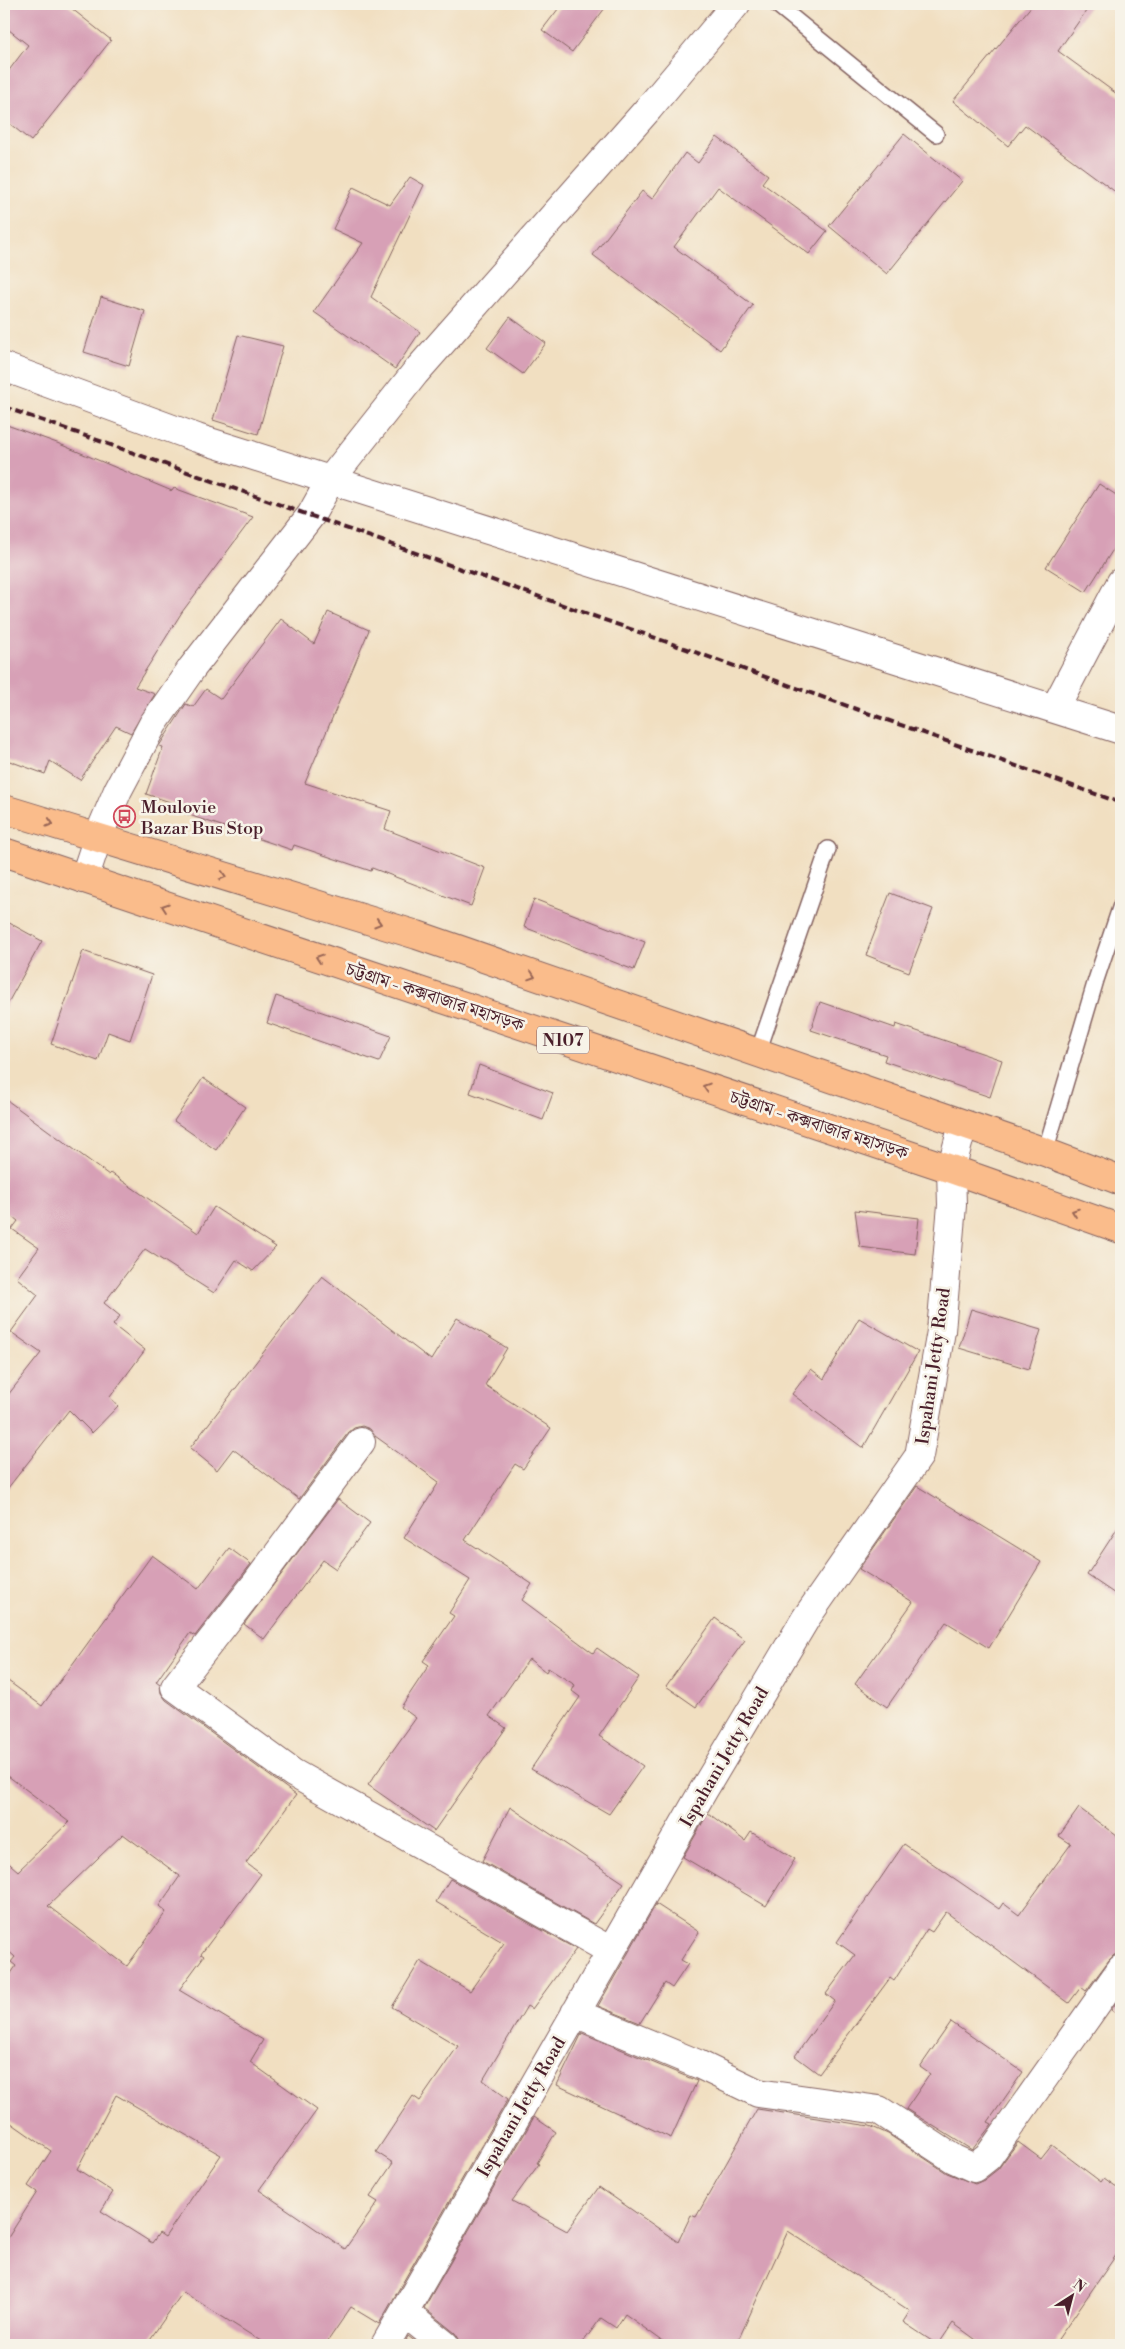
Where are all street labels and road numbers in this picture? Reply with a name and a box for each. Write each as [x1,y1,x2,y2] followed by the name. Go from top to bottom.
[342,958,528,1038] street label: চট্টগ্রাম - কক্সবাজার মহাসড়ক
[537,1026,589,1054] road number: N107
[726,1086,912,1166] street label: চট্টগ্রাম - কক্সবাজার মহাসড়ক
[911,1285,956,1446] street label: Ispahani Jetty Road
[675,1682,774,1831] street label: Ispahani Jetty Road
[472,2032,571,2181] street label: Ispahani Jetty Road

